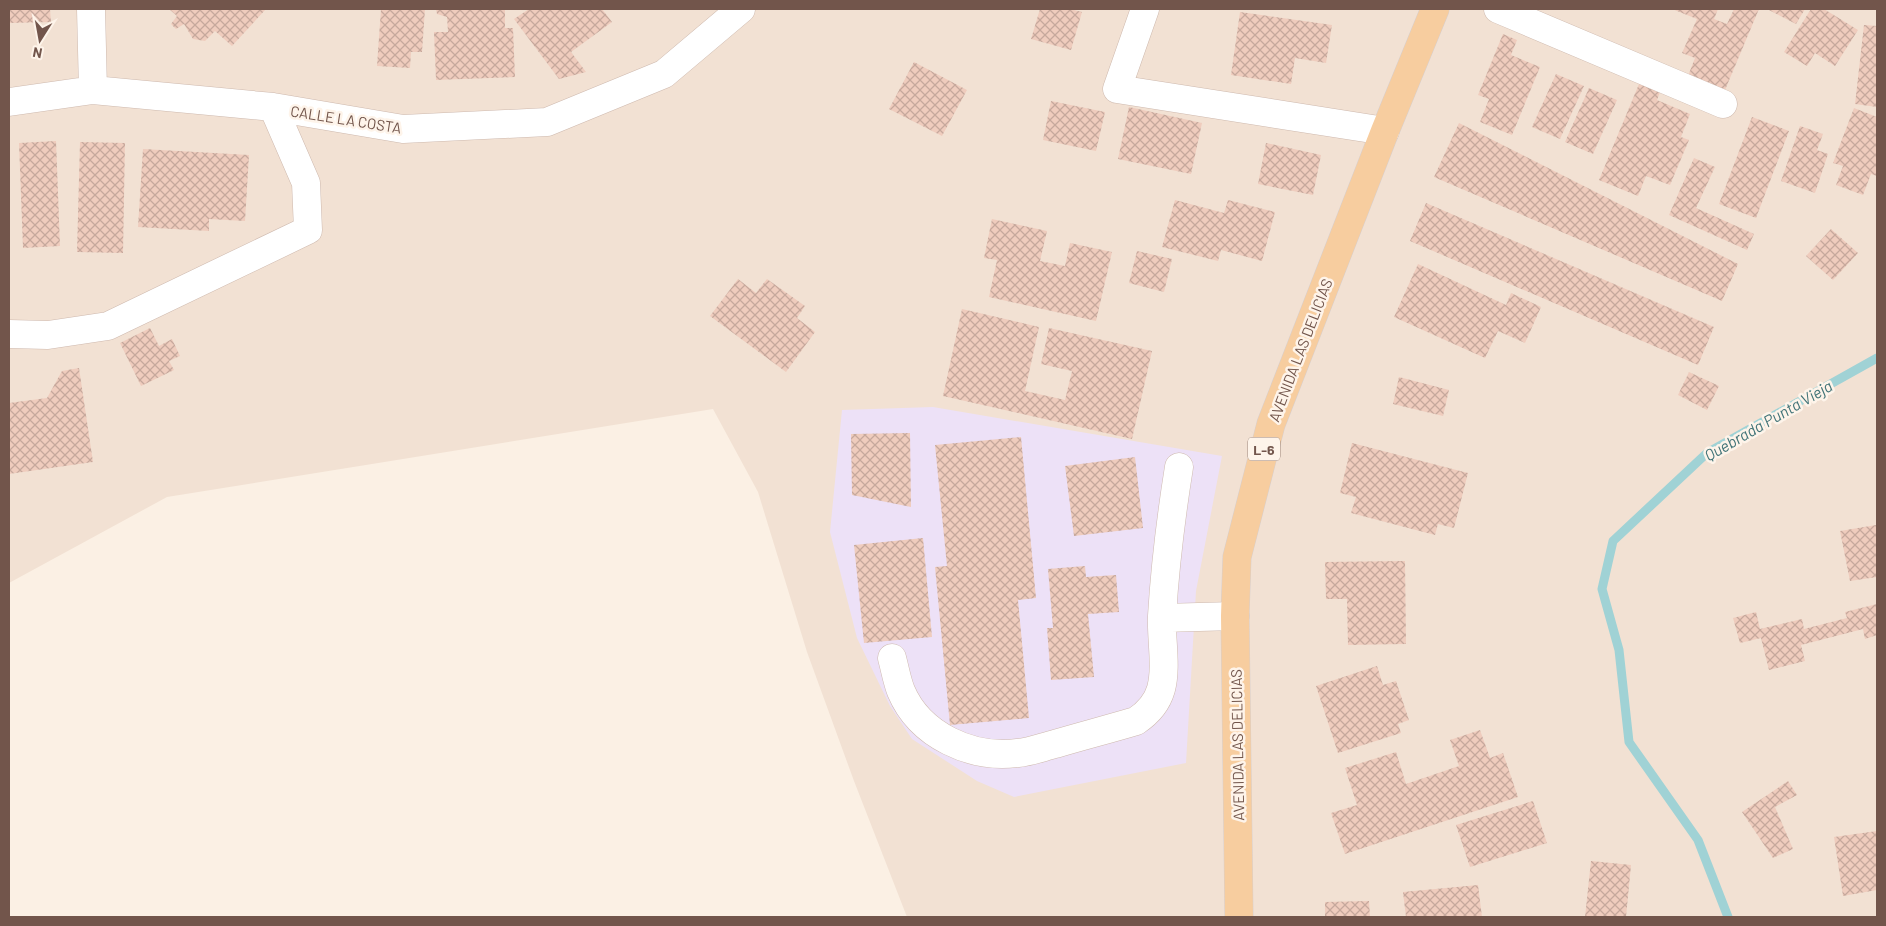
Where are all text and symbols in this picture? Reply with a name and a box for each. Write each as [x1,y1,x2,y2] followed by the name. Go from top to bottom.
[15,15,65,65] north arrow
[31,44,44,62] text: N
[289,101,403,137] street label: CALLE LA COSTA
[1264,276,1336,424] street label: AVENIDA LAS DELICIAS
[1701,376,1835,464] water label: Quebrada Punta Vieja
[1248,438,1280,460] road number: L-6
[1227,669,1247,821] street label: AVENIDA LAS DELICIAS

